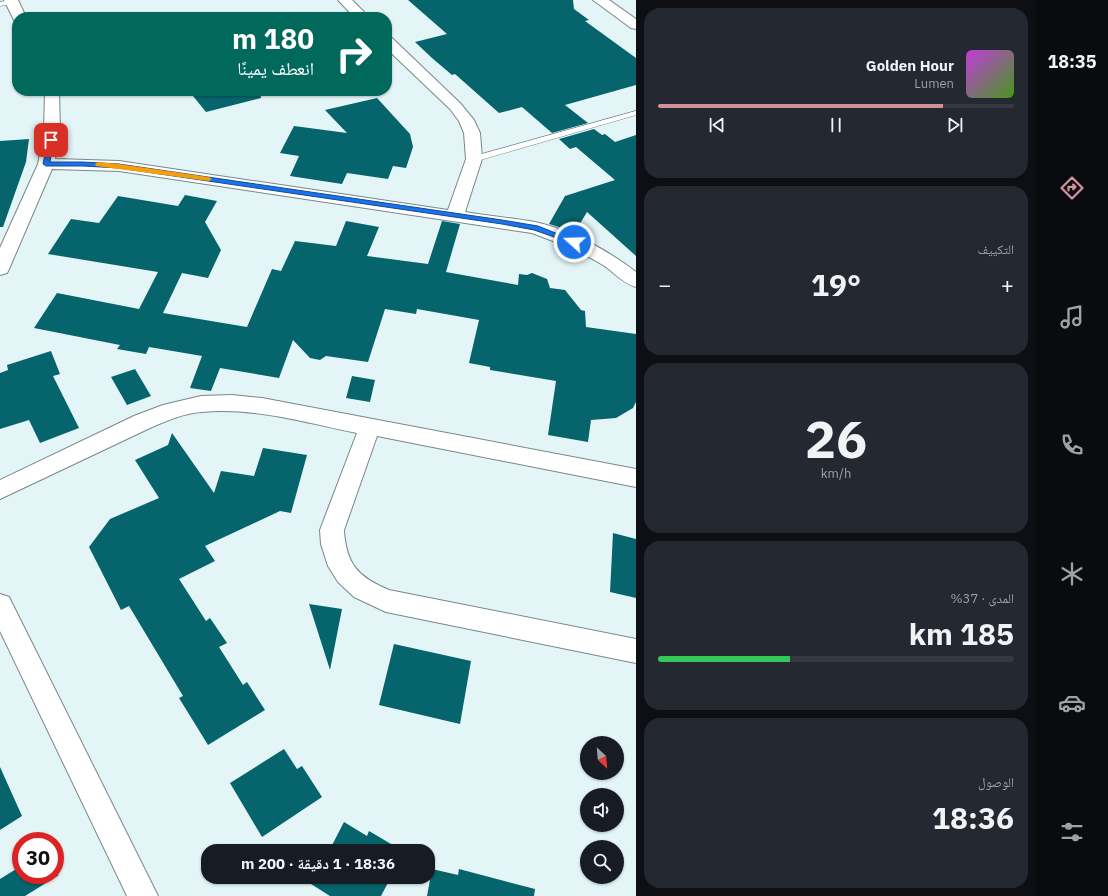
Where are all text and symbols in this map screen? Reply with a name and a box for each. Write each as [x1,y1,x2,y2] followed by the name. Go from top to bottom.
[232,20,314,57] text: 180 m
[328,28,380,80] icon: right
[1047,50,1097,73] text: 18:35
[866,56,954,75] text: Golden Hour
[237,57,314,80] text: انعطف يمينًا
[914,75,954,92] text: Lumen
[706,114,728,136] icon: previous
[825,114,847,136] icon: pause
[944,114,966,136] icon: next
[34,123,68,157] pin
[40,129,62,151] icon: arrive
[1058,174,1086,202] icon: directions
[553,221,595,263] position arrow
[978,241,1014,258] text: التكييف
[811,265,861,304] text: 19°
[658,270,671,299] text: −
[1001,270,1014,299] text: +
[1058,303,1086,331] icon: music
[805,405,867,472] text: 26
[1058,431,1086,459] icon: phone
[821,465,851,482] text: km/h
[1058,560,1086,588] icon: climate
[951,590,1014,607] text: المدى · 37%
[909,614,1014,653] text: 185 km
[1058,689,1086,717] icon: car
[580,736,624,780] north arrow
[580,736,624,884] map controls
[978,774,1014,791] text: الوصول
[580,788,624,832] button: sound
[932,798,1014,837] text: 18:36
[1058,818,1086,846] icon: filters
[12,832,64,884] speed limit sign: 30
[580,840,624,884] button: search
[241,854,395,873] text: 18:36 · 1 دقيقة · 200 m

